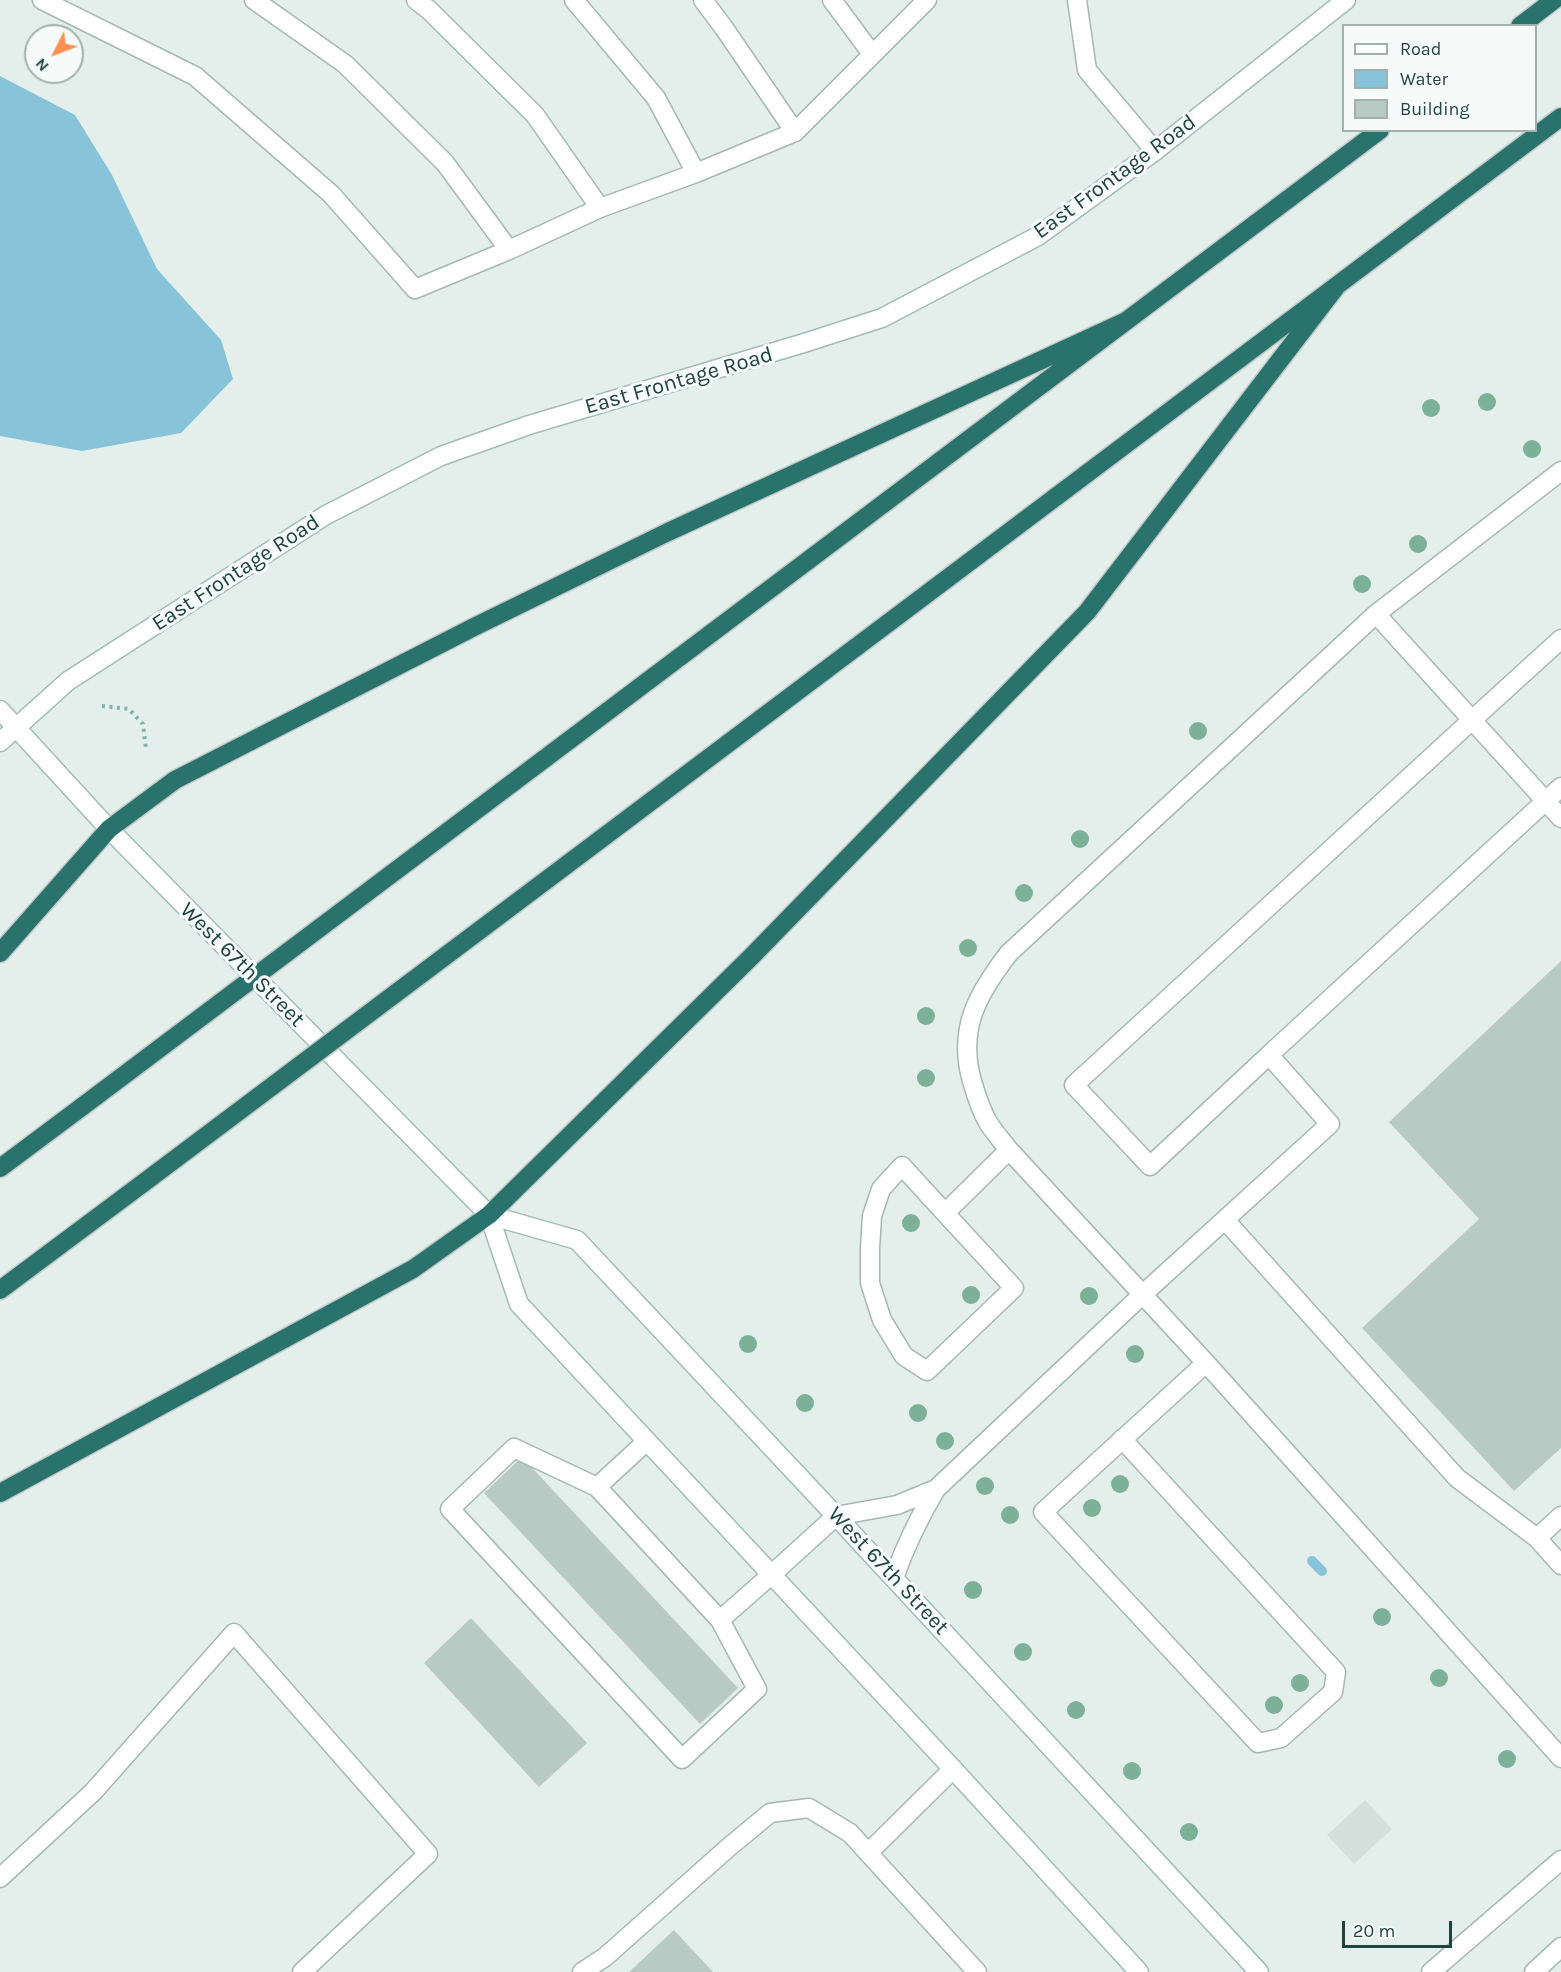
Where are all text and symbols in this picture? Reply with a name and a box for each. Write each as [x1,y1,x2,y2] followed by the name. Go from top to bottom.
[24,24,84,84] north arrow
[1342,24,1537,132] legend
[1400,38,1441,60] text: Road
[31,54,53,76] text: N
[1400,68,1448,90] text: Water
[1400,98,1470,120] text: Building
[1029,109,1201,245] street label: East Frontage Road
[582,342,776,420] street label: East Frontage Road
[147,509,325,637] street label: East Frontage Road
[174,897,310,1033] street label: West 67th Street
[822,1502,954,1640] street label: West 67th Street
[1345,1909,1454,1947] scale bar
[1353,1920,1395,1942] text: 20 m

